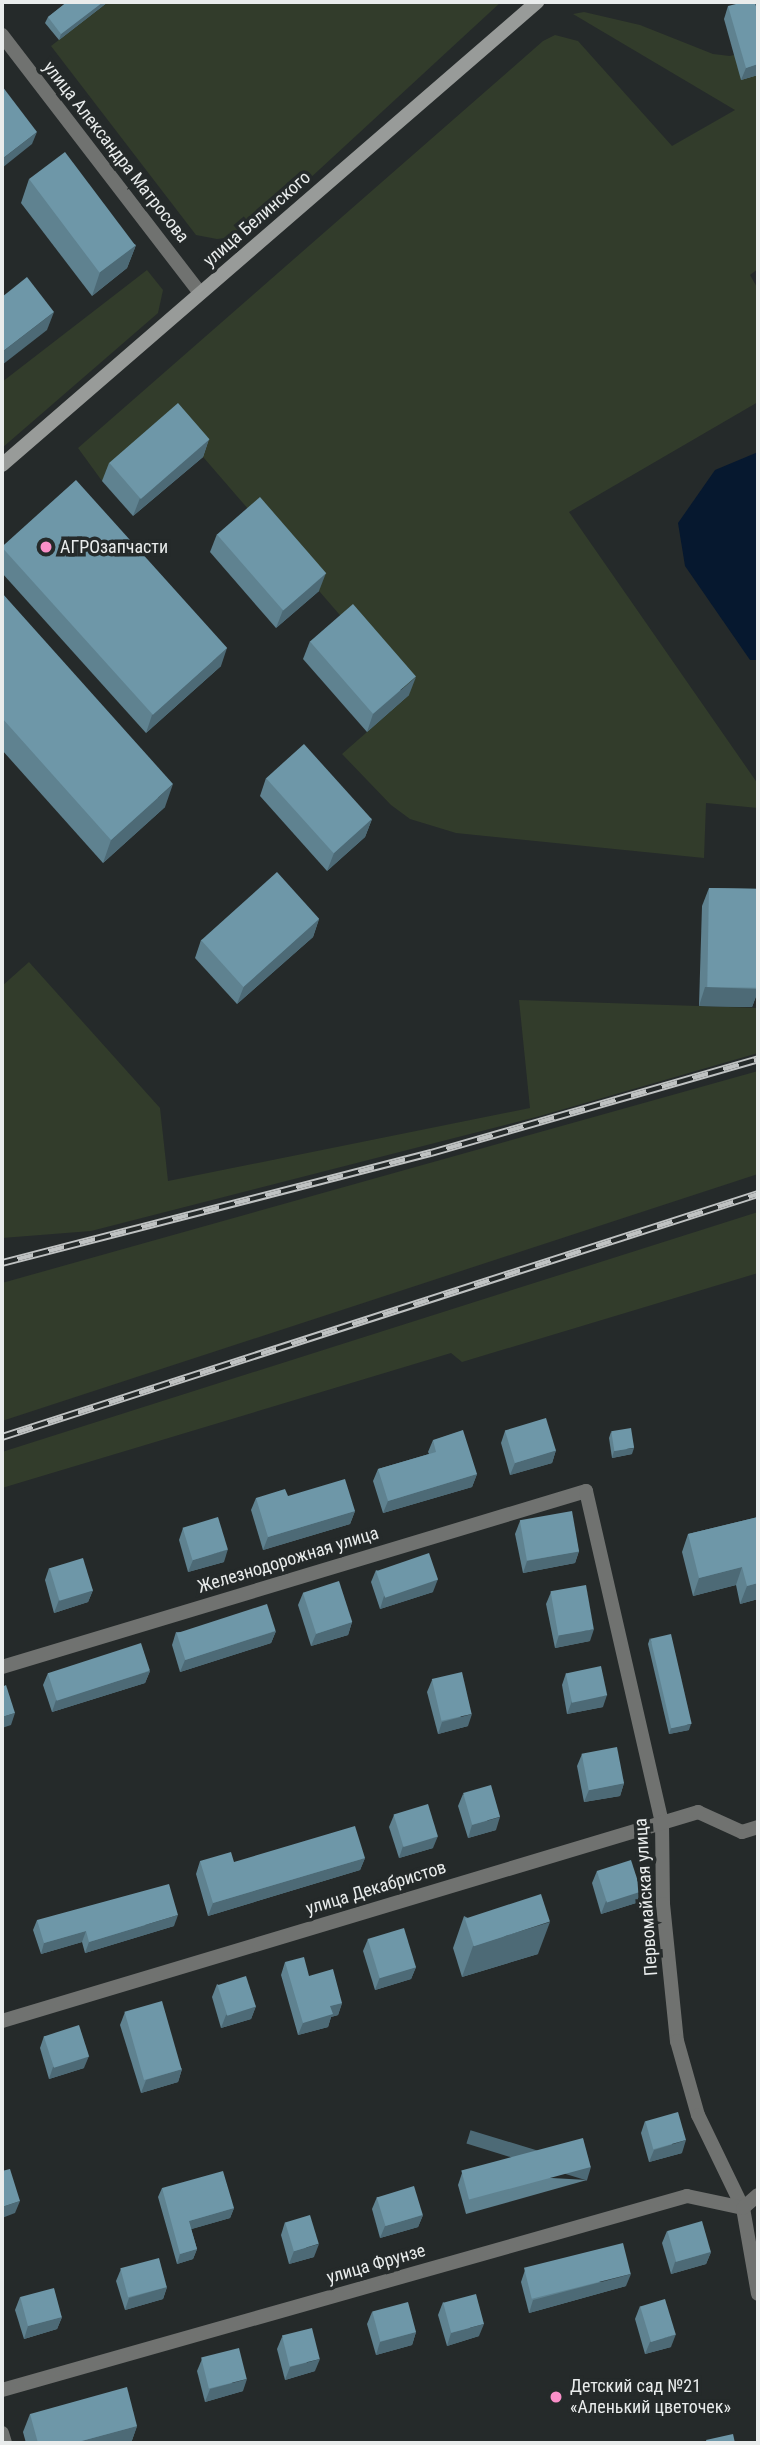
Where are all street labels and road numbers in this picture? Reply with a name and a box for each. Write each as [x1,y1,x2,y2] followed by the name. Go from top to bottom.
[38,57,194,247] street label: улица Александра Матросова
[199,167,315,271] street label: улица Белинского
[195,1522,381,1598] street label: Железнодорожная улица
[630,1817,662,1977] street label: Первомайская улица
[303,1856,449,1920] street label: улица Декабристов
[324,2240,428,2288] street label: улица Фрунзе

